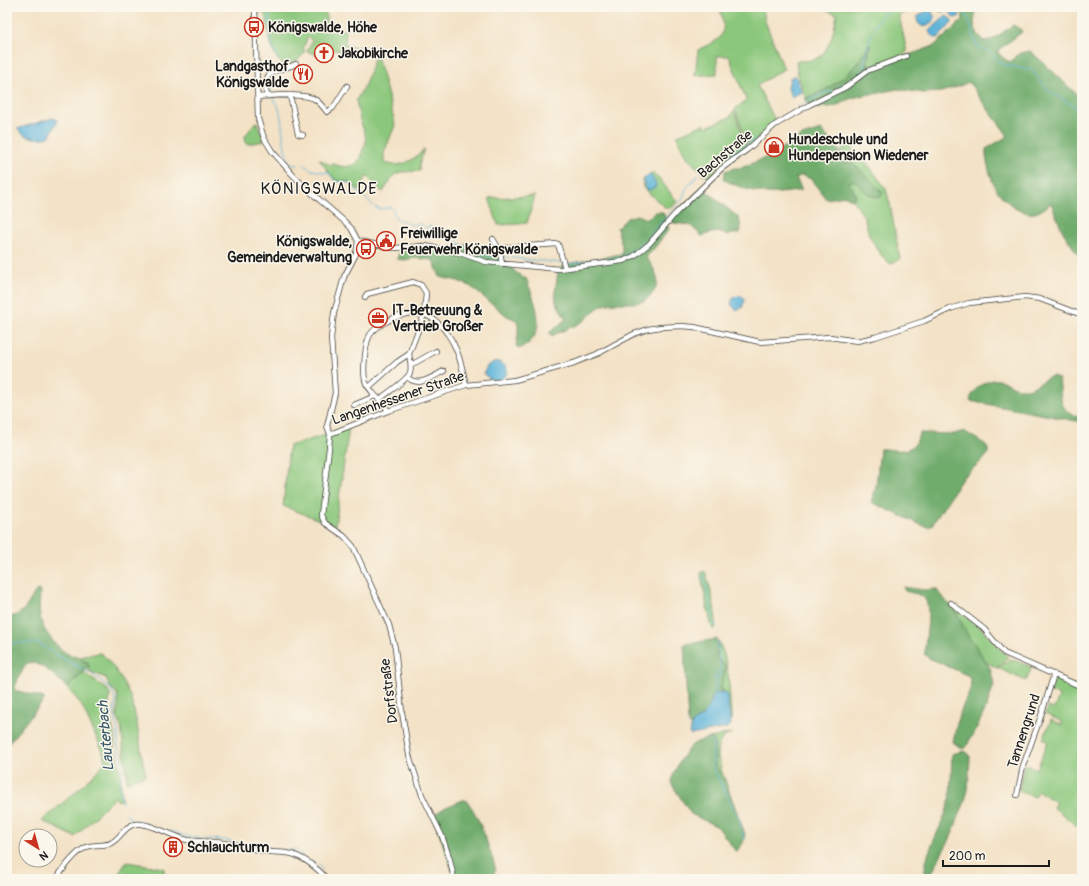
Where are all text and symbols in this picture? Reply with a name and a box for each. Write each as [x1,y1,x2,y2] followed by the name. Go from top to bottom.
[243,16,265,38] bus stop icon: Königswalde, Höhe
[268,19,378,36] place label: Königswalde, Höhe
[313,42,335,64] church icon: Jakobikirche
[338,45,409,62] place label: Jakobikirche
[215,58,290,91] place label: Landgasthof Königswalde
[292,63,314,85] restaurant icon: Landgasthof Königswalde
[694,126,756,182] street label: Bachstraße
[788,131,929,164] place label: Hundeschule und Hundepension Wiedener
[763,136,785,158] shop icon: Hundeschule und Hundepension Wiedener
[260,179,378,199] district label: KÖNIGSWALDE
[400,225,539,258] place label: Freiwillige Feuerwehr Königswalde
[375,230,397,252] public building icon: Freiwillige Feuerwehr Königswalde
[227,233,352,266] place label: Königswalde, Gemeindeverwaltung
[355,238,377,260] bus stop icon: Königswalde, Gemeindeverwaltung
[392,302,484,335] place label: IT-Betreuung & Vertrieb Großer
[367,307,389,329] office icon: IT-Betreuung & Vertrieb Großer
[330,367,466,429] street label: Langenhessener Straße
[377,658,401,724] street label: Dorfstraße
[1004,691,1044,770] street label: Tannengrund
[93,699,119,772] water label: Lauterbach
[18,828,58,868] north arrow
[162,836,184,858] building icon: Schlauchturm
[187,839,270,856] place label: Schlauchturm
[943,842,1049,868] scale bar
[36,848,51,863] text: N
[949,849,986,864] text: 200 m

